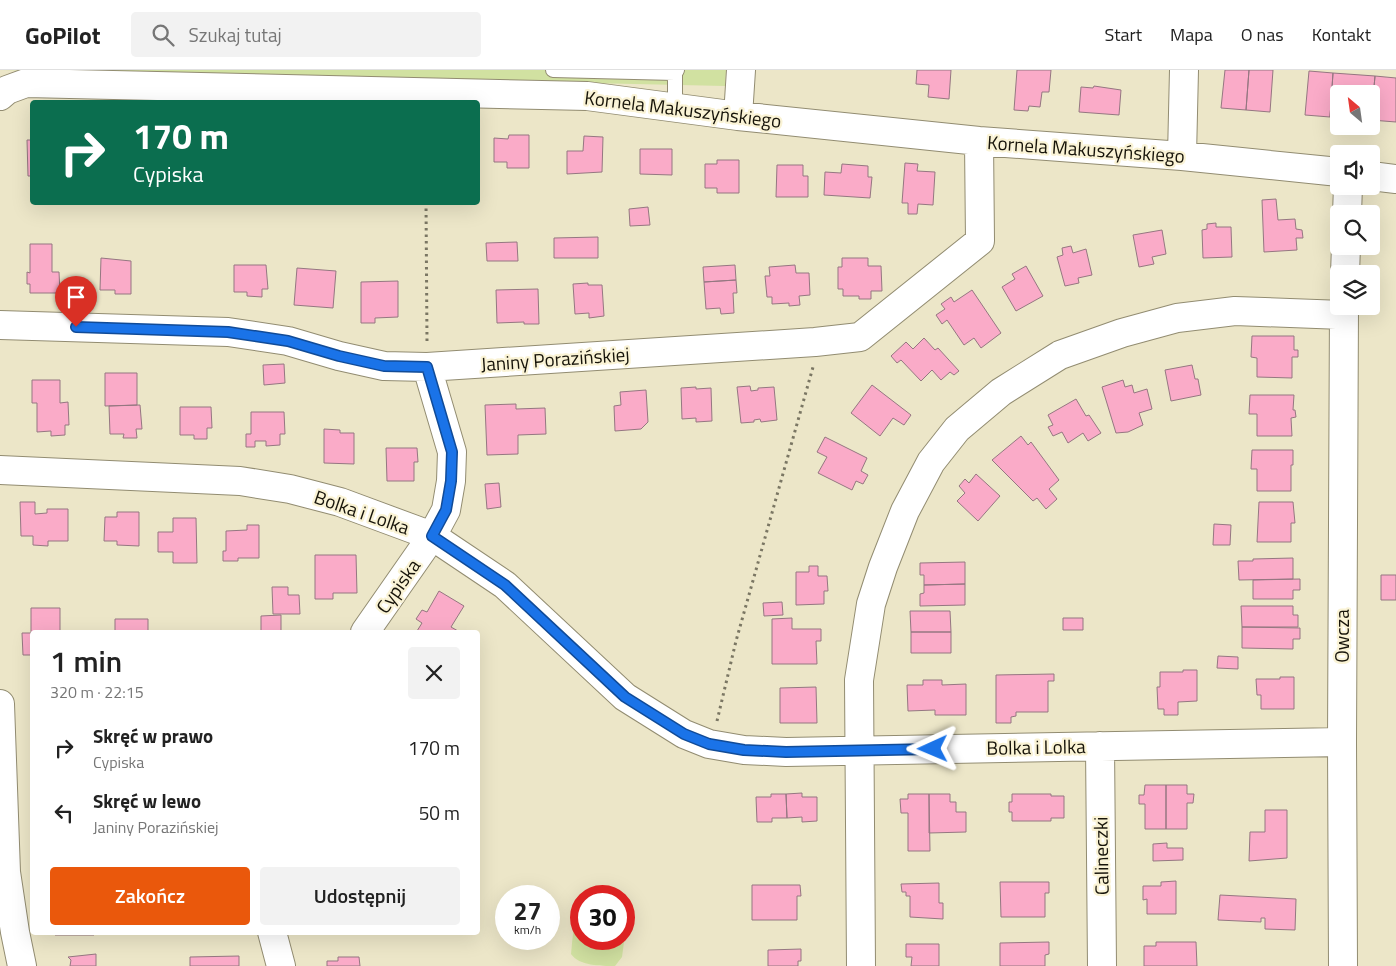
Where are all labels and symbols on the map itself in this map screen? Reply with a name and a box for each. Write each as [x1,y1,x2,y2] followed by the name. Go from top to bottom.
[583,82,783,135] street label: Kornela Makuszyńskiego
[1330,85,1380,135] north arrow
[986,127,1186,170] street label: Kornela Makuszyńskiego
[55,276,97,327] pin
[480,339,630,378] street label: Janiny Porazińskiej
[311,482,414,542] street label: Bolka i Lolka
[368,552,427,619] street label: Cypiska
[1327,609,1356,663] street label: Owcza
[906,722,958,774] position arrow
[986,731,1086,762] street label: Bolka i Lolka
[1085,817,1116,895] street label: Calineczki
[570,885,635,950] speed limit sign: 30

